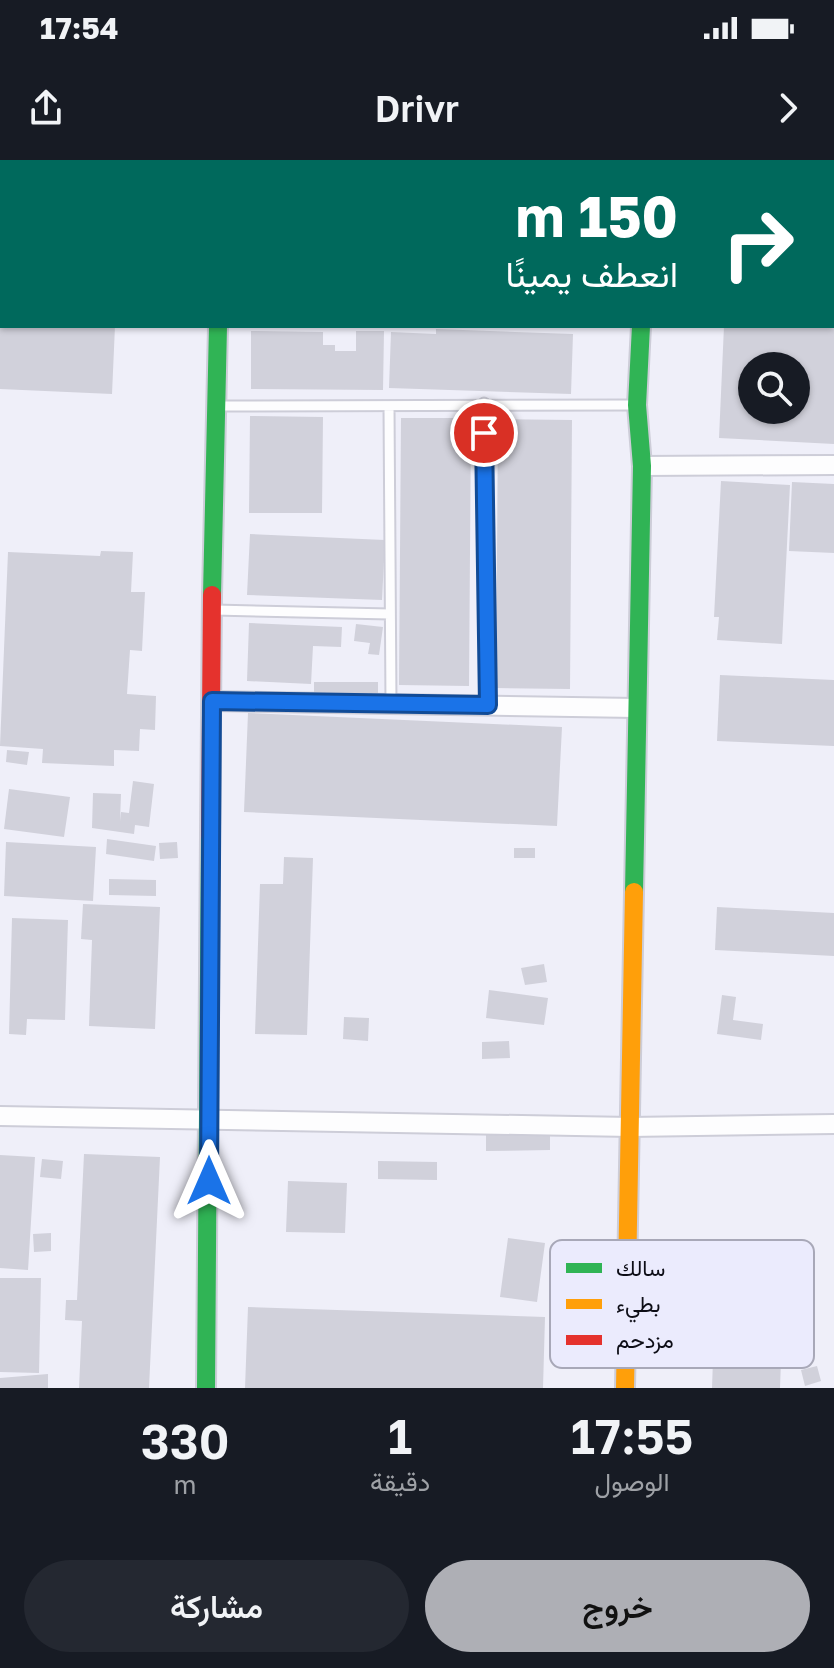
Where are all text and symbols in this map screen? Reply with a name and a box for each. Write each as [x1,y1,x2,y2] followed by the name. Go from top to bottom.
[40,10,118,46] text: 17:54
[24,86,68,130] icon: share
[766,86,810,130] icon: forward
[375,87,459,130] text: Drivr
[516,182,678,249] text: 150 m
[706,192,810,296] icon: right
[506,252,678,295] text: انعطف يمينًا
[738,352,810,424] map controls
[738,352,810,424] button: search
[450,399,518,467] pin
[462,411,506,455] icon: arrive
[167,1139,251,1223] position arrow
[550,1240,814,1368] legend
[616,1254,665,1281] text: سالك
[616,1290,661,1323] text: بطيء
[616,1326,674,1355] text: مزدحم
[388,1407,412,1465] text: 1
[571,1407,693,1465] text: 17:55
[141,1412,229,1470] text: 330
[370,1466,430,1497] text: دقيقة
[595,1466,670,1497] text: الوصول
[174,1469,197,1500] text: m
[24,1560,409,1652] button: مشاركة
[425,1560,810,1652] button: خروج

